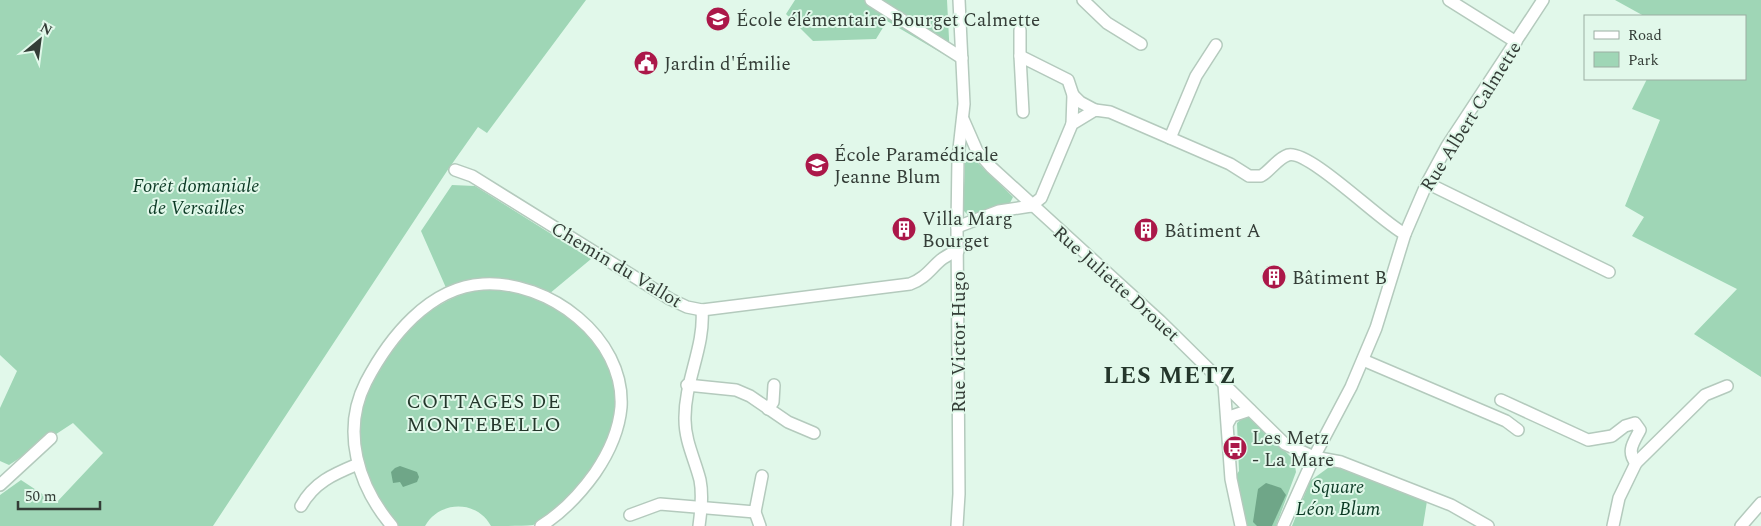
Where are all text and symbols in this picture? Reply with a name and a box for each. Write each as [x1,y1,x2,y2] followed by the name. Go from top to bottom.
[705,6,731,32] school or university icon: École élémentaire Bourget Calmette
[736,6,1040,35] place label: École élémentaire Bourget Calmette
[15,15,65,65] north arrow
[1584,15,1746,80] legend
[36,17,56,41] text: N
[1628,24,1662,47] text: Road
[1413,36,1529,198] street label: Rue Albert Calmette
[1628,49,1659,72] text: Park
[633,50,659,76] public building icon: Jardin d'Émilie
[664,50,791,79] place label: Jardin d'Émilie
[834,141,999,192] place label: École Paramédicale Jeanne Blum
[804,152,830,178] school or university icon: École Paramédicale Jeanne Blum
[133,172,259,223] park label: Forêt domaniale de Versailles
[922,205,1013,256] place label: Villa Marg Bourget
[545,215,688,316] street label: Chemin du Vallot
[891,216,917,242] building icon: Villa Marg Bourget
[1133,217,1159,243] building icon: Bâtiment A
[1164,217,1261,246] place label: Bâtiment A
[1046,219,1186,349] street label: Rue Juliette Drouet
[1261,264,1287,290] building icon: Bâtiment B
[1292,264,1387,293] place label: Bâtiment B
[945,271,974,413] street label: Rue Victor Hugo
[1103,358,1237,394] district label: LES METZ
[406,387,562,440] district label: COTTAGES DE MONTEBELLO
[1252,424,1334,475] place label: Les Metz - La Mare
[1222,435,1248,461] bus stop icon: Les Metz - La Mare
[1295,473,1381,524] park label: Square Léon Blum
[18,478,100,510] scale bar
[25,485,57,508] text: 50 m

